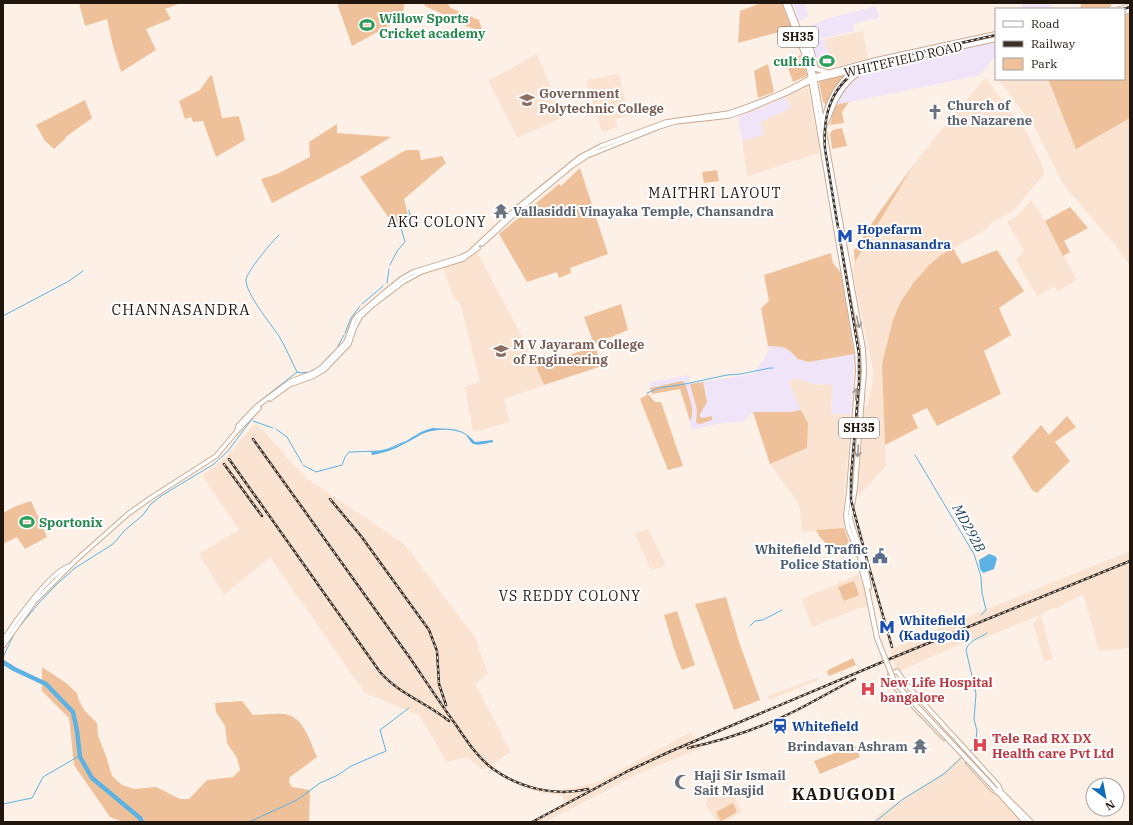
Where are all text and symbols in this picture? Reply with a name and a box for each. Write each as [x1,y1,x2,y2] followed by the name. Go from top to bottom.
[995,8,1125,80] legend
[379,10,486,42] place label: Willow Sports Cricket academy
[358,16,376,34] sports icon: Willow Sports Cricket academy
[1031,16,1060,31] text: Road
[778,27,818,47] road number: SH35
[1031,36,1076,51] text: Railway
[842,38,964,81] street label: WHITEFIELD ROAD
[818,52,836,70] sports icon: cult.fit
[773,53,815,70] place label: cult.fit
[1031,56,1057,71] text: Park
[539,85,664,117] place label: Government Polytechnic College
[518,91,536,109] school or university icon: Government Polytechnic College
[947,97,1032,129] place label: Church of the Nazarene
[926,103,944,121] church icon: Church of the Nazarene
[648,184,782,202] district label: MAITHRI LAYOUT
[492,202,510,220] temple icon: Vallasiddi Vinayaka Temple, Chansandra
[513,203,775,220] place label: Vallasiddi Vinayaka Temple, Chansandra
[387,213,487,231] district label: AKG COLONY
[857,221,951,253] place label: Hopefarm Channasandra
[836,227,854,245] metro station icon: Hopefarm Channasandra
[111,300,251,319] district label: CHANNASANDRA
[855,315,863,328] one-way arrow
[513,336,644,368] place label: M V Jayaram College of Engineering
[492,342,510,360] school or university icon: M V Jayaram College of Engineering
[853,388,860,401] one-way arrow
[839,418,879,438] road number: SH35
[854,444,861,457] one-way arrow
[948,500,990,556] water label: MD292B
[18,513,36,531] sports icon: Sportonix
[39,514,103,531] place label: Sportonix
[755,541,868,573] place label: Whitefield Traffic Police Station
[871,547,889,565] public building icon: Whitefield Traffic Police Station
[499,587,641,605] district label: VS REDDY COLONY
[899,612,970,644] place label: Whitefield (Kadugodi)
[878,618,896,636] metro station icon: Whitefield (Kadugodi)
[880,674,993,706] place label: New Life Hospital bangalore
[859,680,877,698] hospital icon: New Life Hospital bangalore
[771,717,789,735] station icon: Whitefield
[792,718,859,735] place label: Whitefield
[992,730,1114,762] place label: Tele Rad RX DX Health care Pvt Ltd
[971,736,989,754] hospital icon: Tele Rad RX DX Health care Pvt Ltd
[911,737,929,755] temple icon: Brindavan Ashram
[787,738,908,755] place label: Brindavan Ashram
[694,767,786,799] place label: Haji Sir Ismail Sait Masjid
[673,773,691,791] mosque icon: Haji Sir Ismail Sait Masjid
[1085,777,1125,817] north arrow
[792,783,896,805] district label: KADUGODI
[1103,797,1118,814] text: N

